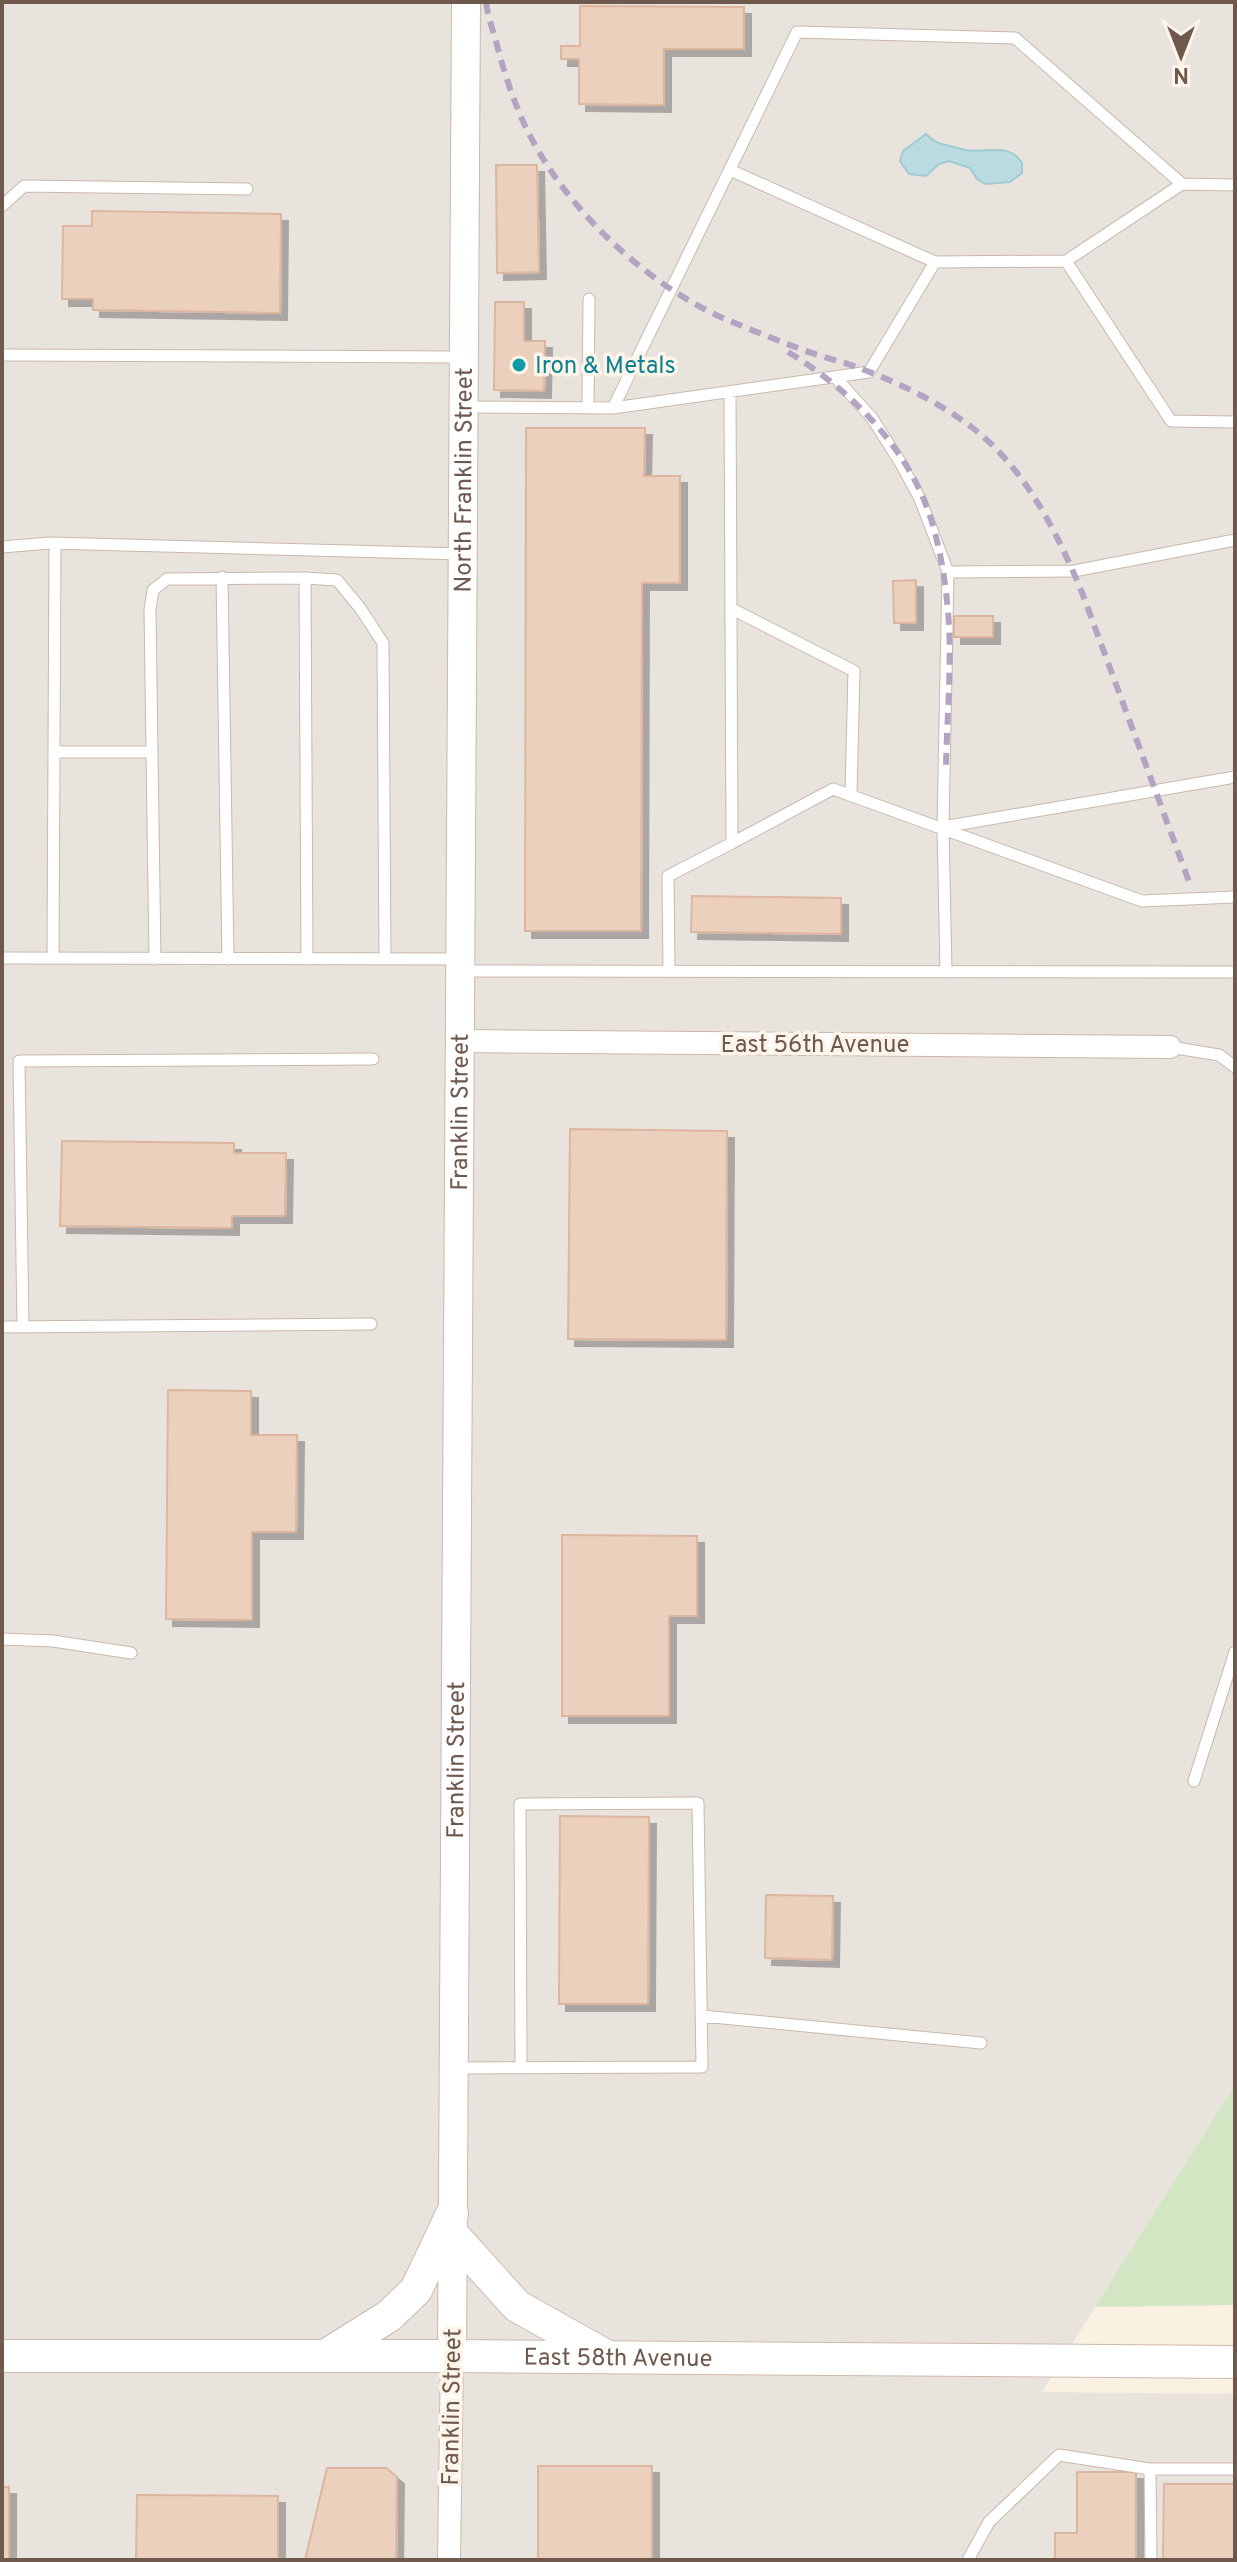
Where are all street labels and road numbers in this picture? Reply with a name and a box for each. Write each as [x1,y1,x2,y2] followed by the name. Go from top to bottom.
[449,367,481,593] street label: North Franklin Street
[721,1031,909,1061] street label: East 56th Avenue
[446,1033,477,1191] street label: Franklin Street
[442,1681,473,1839] street label: Franklin Street
[437,2328,469,2486] street label: Franklin Street
[523,2344,713,2375] street label: East 58th Avenue

